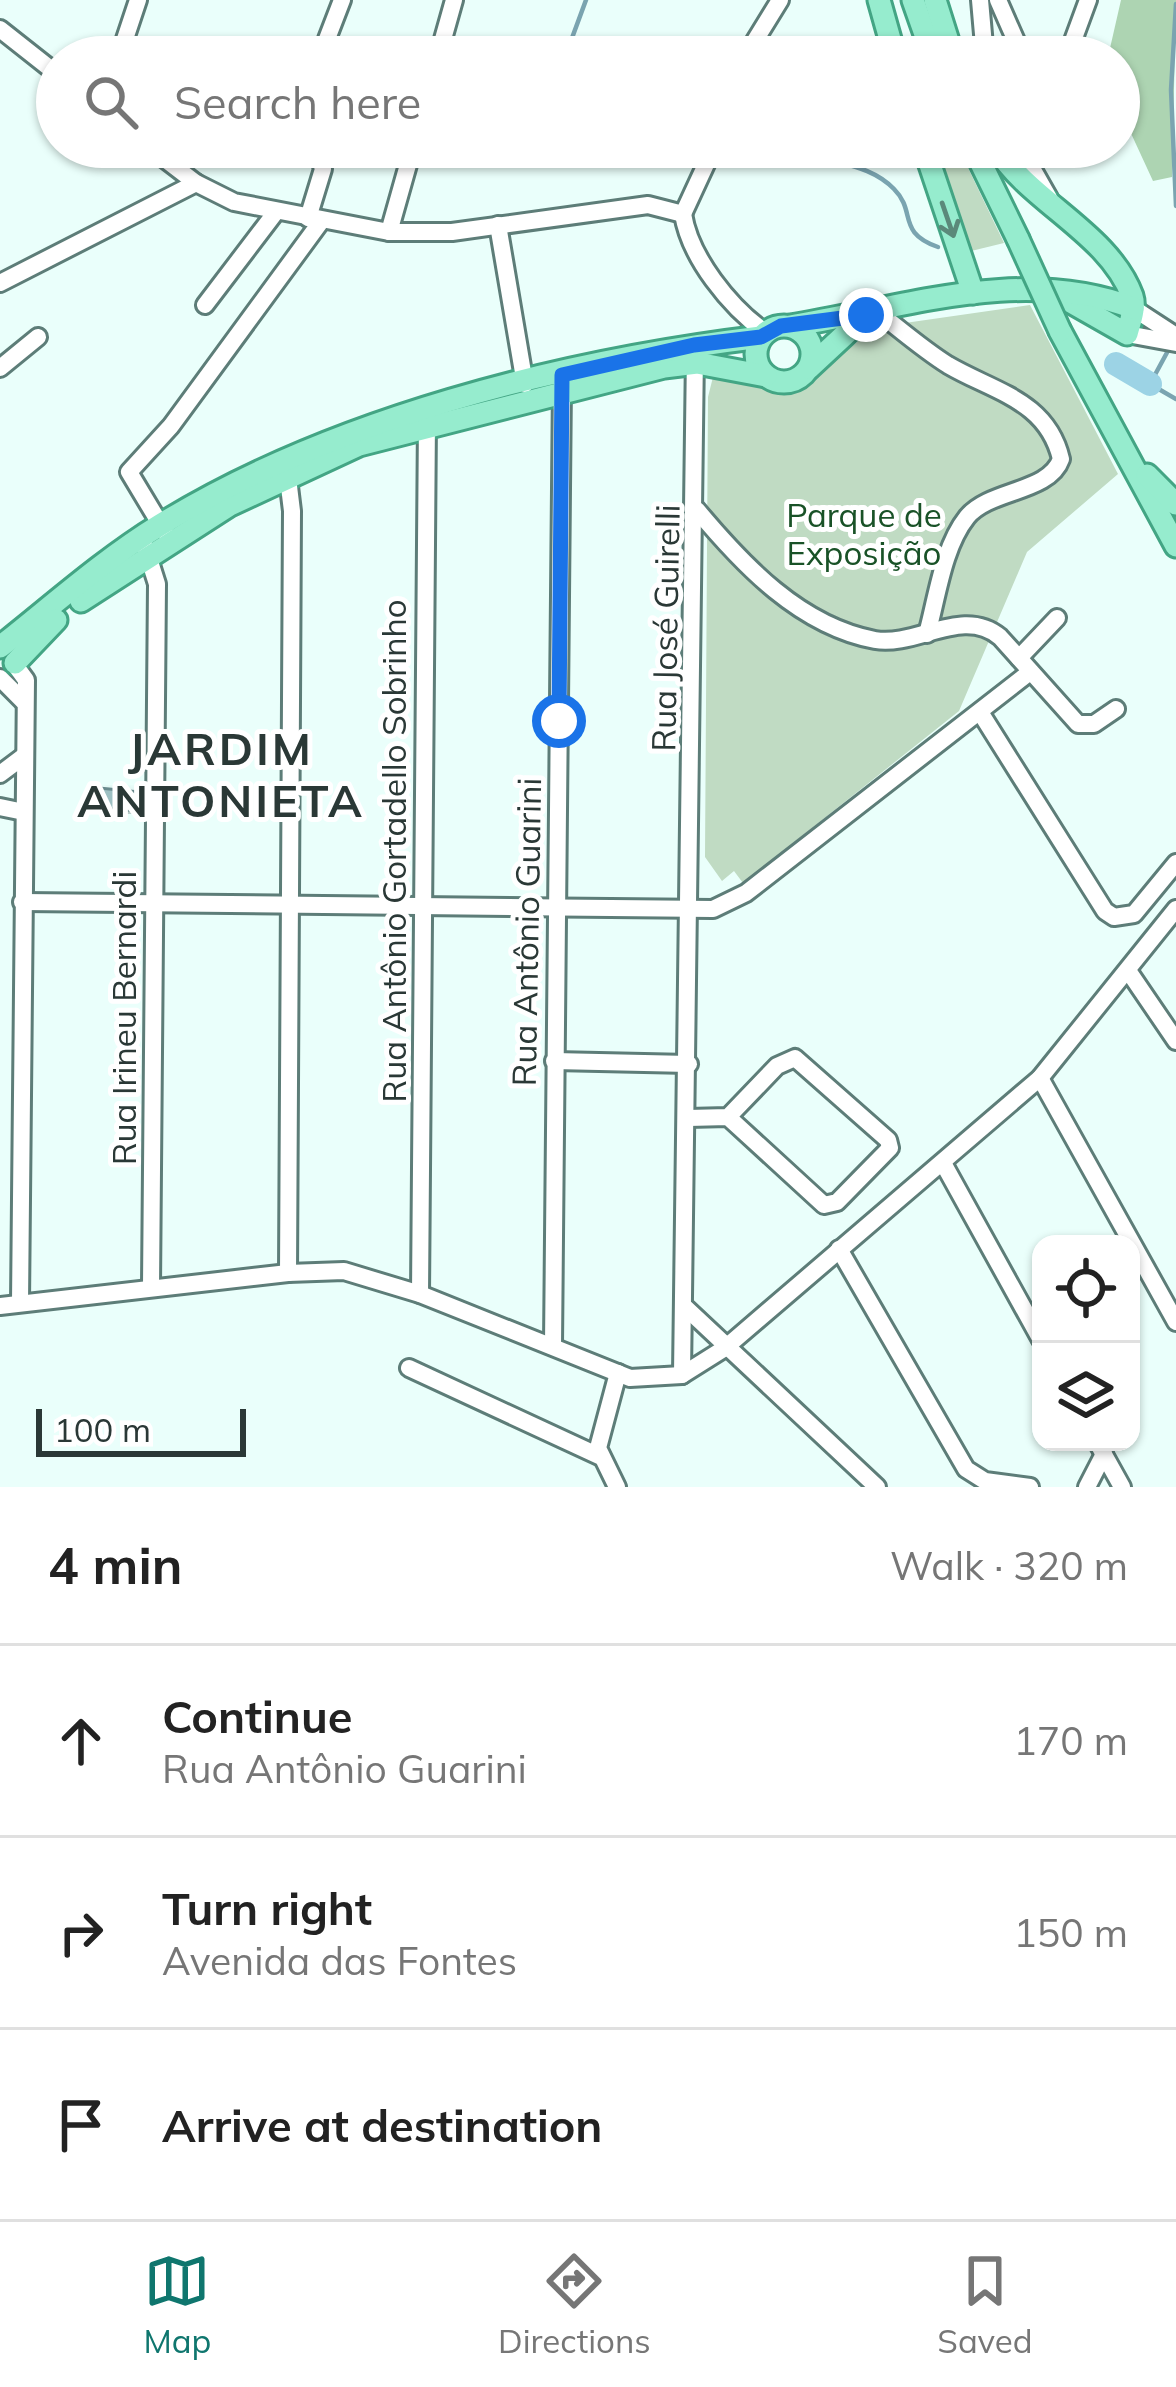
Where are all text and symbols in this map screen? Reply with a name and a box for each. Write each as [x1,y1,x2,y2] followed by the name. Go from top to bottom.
[36,36,1140,168] search box
[78,69,144,135] icon: search
[174,74,421,130] text: Search here
[939,200,961,238] one-way arrow
[839,288,893,342] route end
[786,494,942,573] park label: Parque de Exposição
[642,504,688,752] street label: Rua José Guirelli
[373,599,414,1103] street label: Rua Antônio Gortadello Sobrinho
[532,694,586,748] route start
[77,720,365,828] district label: JARDIM ANTONIETA
[503,777,549,1087] street label: Rua Antônio Guarini
[103,871,144,1165] street label: Rua Irineu Bernardi
[1032,1235,1140,1451] map controls
[1032,1235,1140,1343] button: locate
[1032,1343,1140,1451] button: layers
[36,1403,246,1456] scale bar
[54,1409,151,1450] text: 100 m
[48,1533,183,1597] text: 4 min
[890,1541,1128,1590] text: Walk · 320 m
[162,1688,352,1744] text: Continue
[48,1708,114,1774] icon: ahead
[1013,1716,1128,1765] text: 170 m
[162,1744,527,1793] text: Rua Antônio Guarini
[162,1880,372,1936] text: Turn right
[48,1900,114,1966] icon: right
[1013,1908,1128,1957] text: 150 m
[162,1936,517,1985] text: Avenida das Fontes
[48,2092,114,2158] icon: arrive
[162,2097,602,2153] text: Arrive at destination
[143,2248,211,2361] tab: Map
[498,2248,651,2361] tab: Directions
[937,2248,1033,2361] tab: Saved

